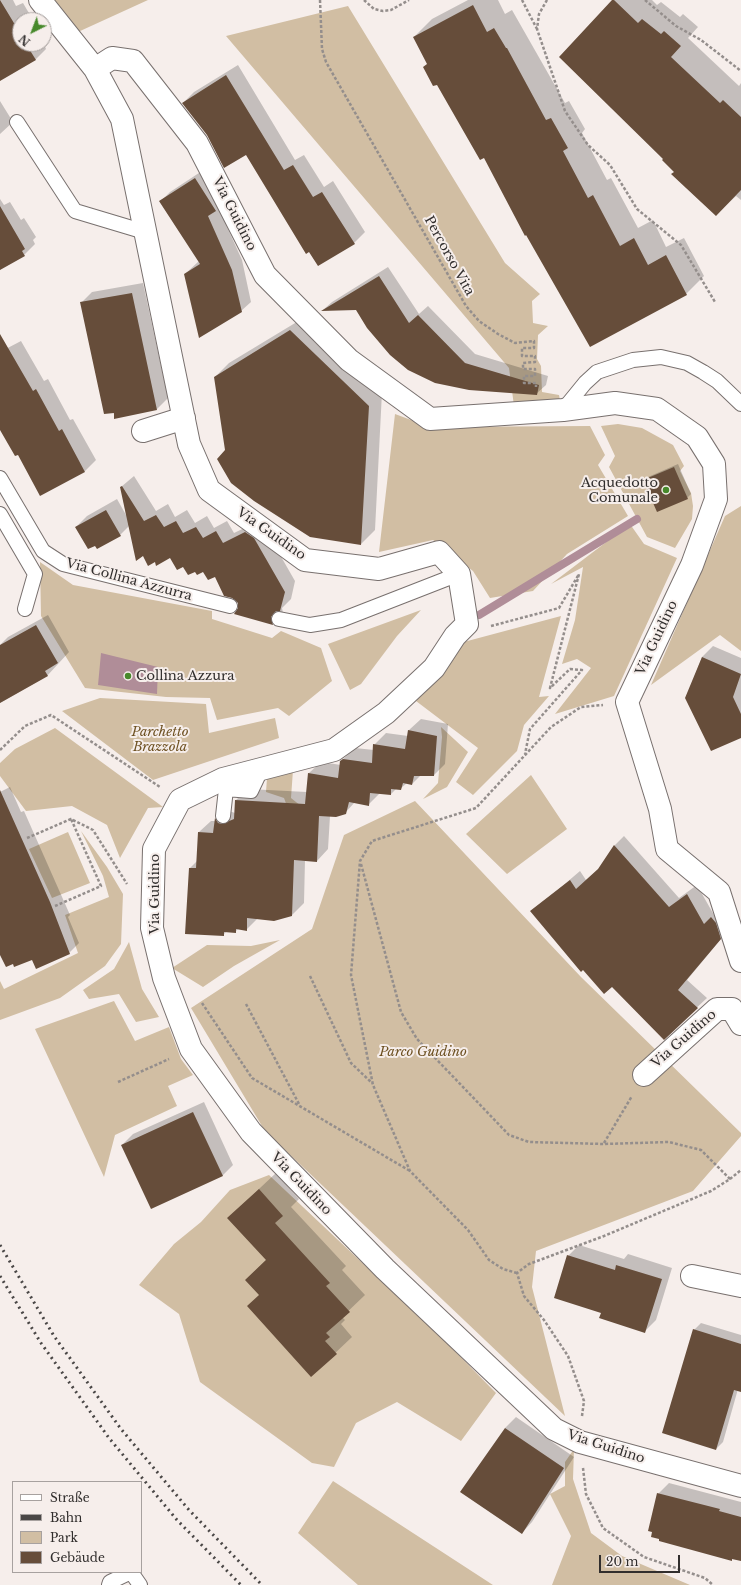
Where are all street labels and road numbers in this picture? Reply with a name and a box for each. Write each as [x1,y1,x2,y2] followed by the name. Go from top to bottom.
[209,175,259,253] street label: Via Guidino
[421,214,477,298] street label: Percorso Vita
[234,505,308,563] street label: Via Guidino
[64,556,194,604] street label: Via Collina Azzurra
[633,598,681,678] street label: Via Guidino
[147,854,163,934] street label: Via Guidino
[648,1007,720,1071] street label: Via Guidino
[267,1150,335,1218] street label: Via Guidino
[565,1427,647,1467] street label: Via Guidino

